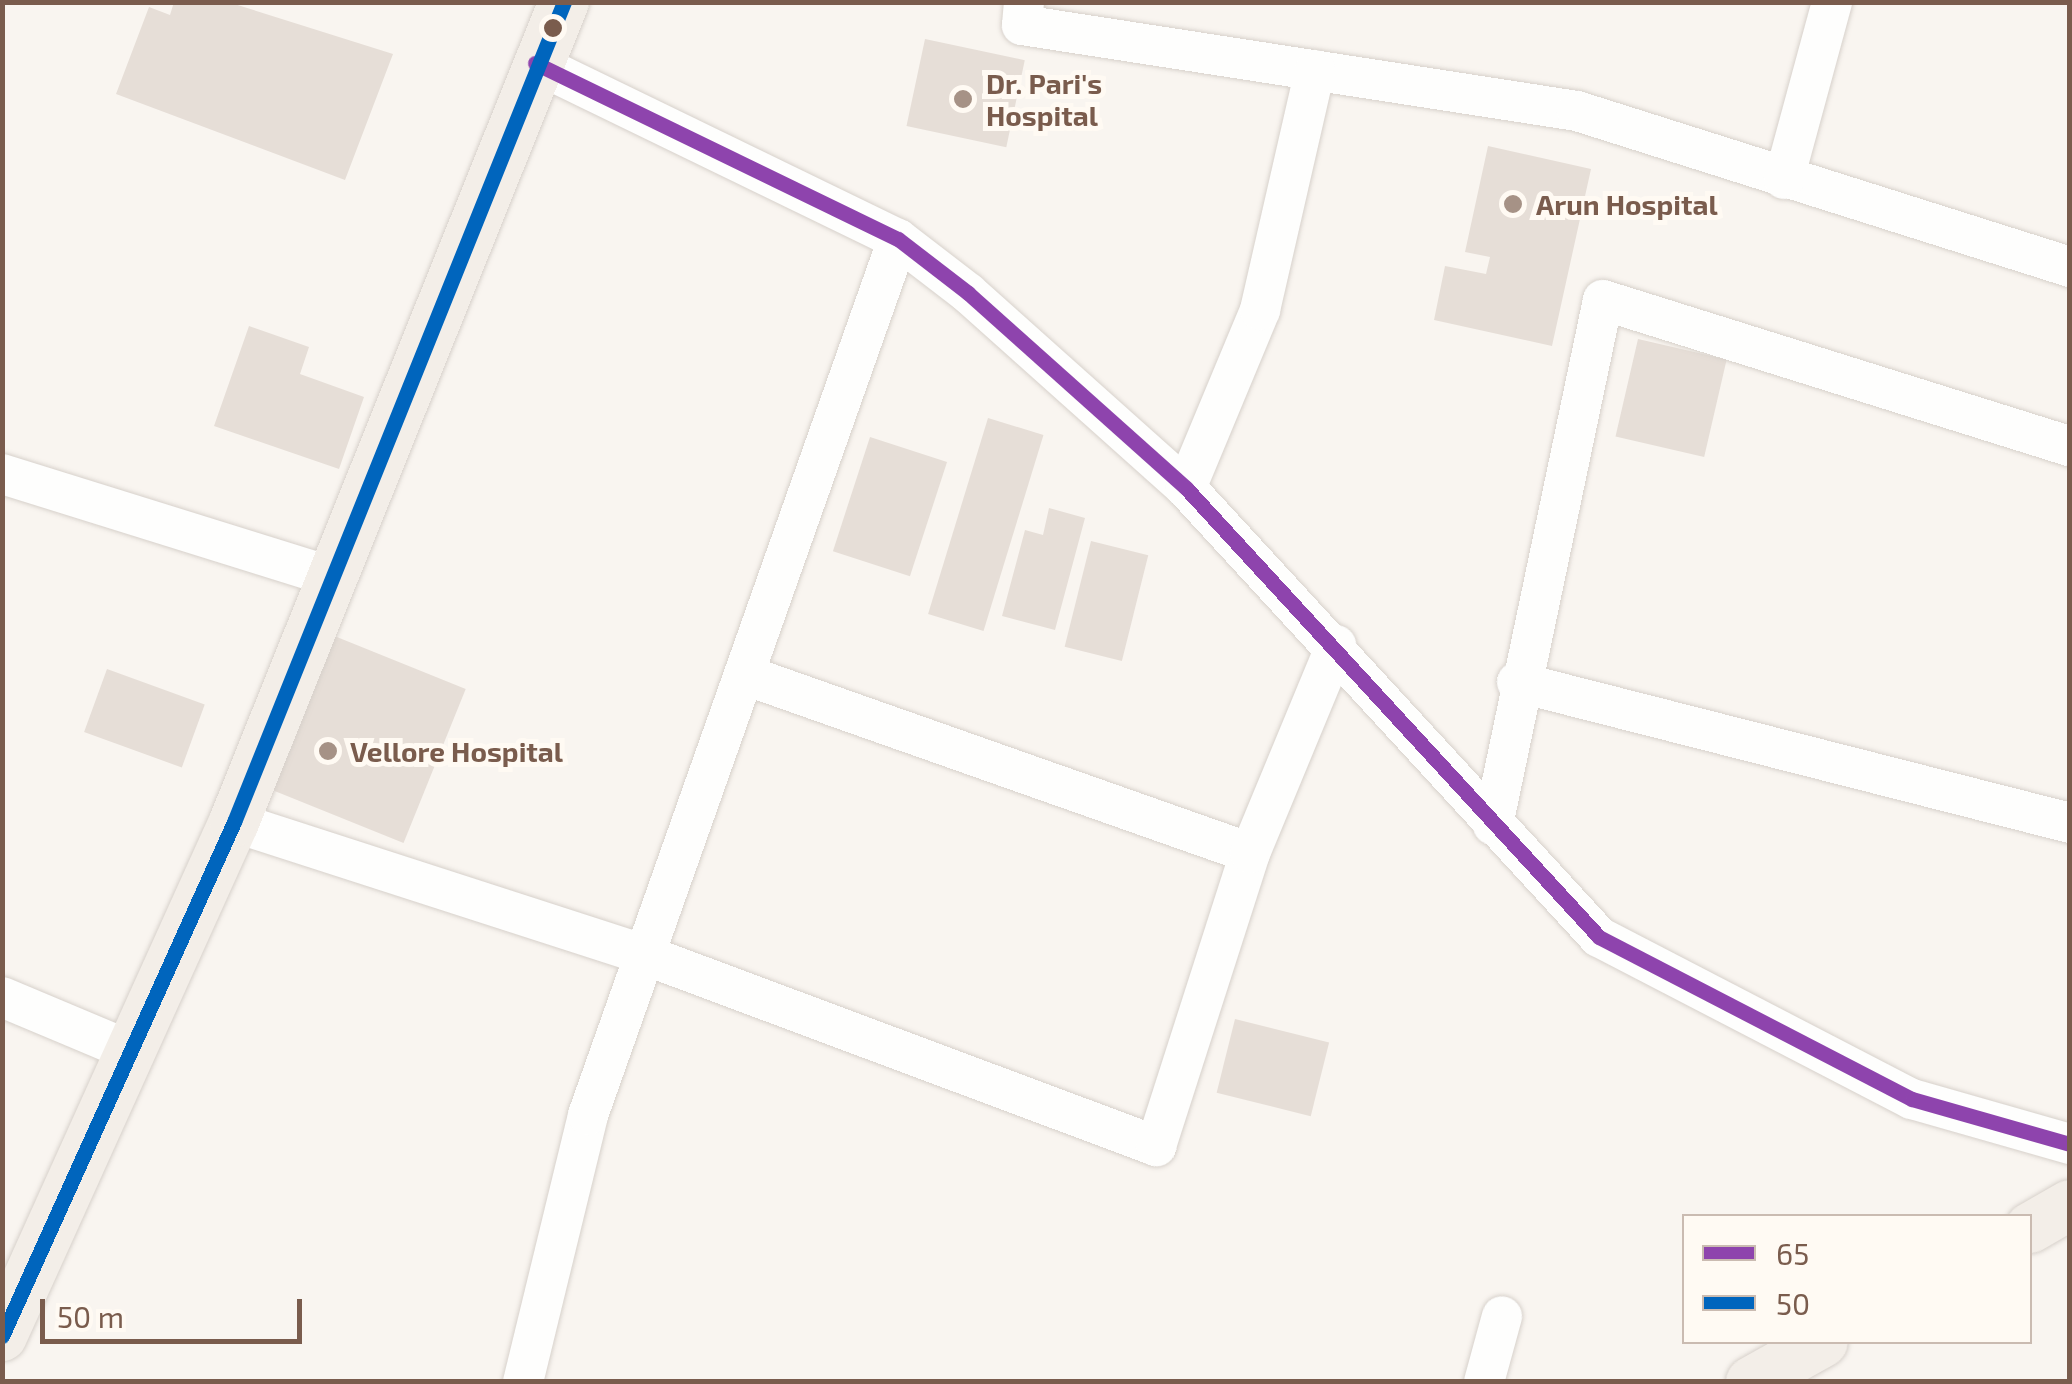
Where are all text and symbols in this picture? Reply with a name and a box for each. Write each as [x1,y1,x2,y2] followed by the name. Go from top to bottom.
[543,18,563,38] unlabelled marker
[986,66,1102,132] place label: Dr. Pari's Hospital
[950,86,976,112] marker: Dr. Pari's Hospital
[1536,187,1718,221] place label: Arun Hospital
[1500,191,1526,217] marker: Arun Hospital
[350,734,563,768] place label: Vellore Hospital
[315,738,341,764] marker: Vellore Hospital
[1682,1214,2032,1344] legend
[1776,1235,1809,1271] text: 65
[45,1279,308,1341] scale bar
[1776,1285,1810,1321] text: 50
[57,1298,124,1334] text: 50 m

